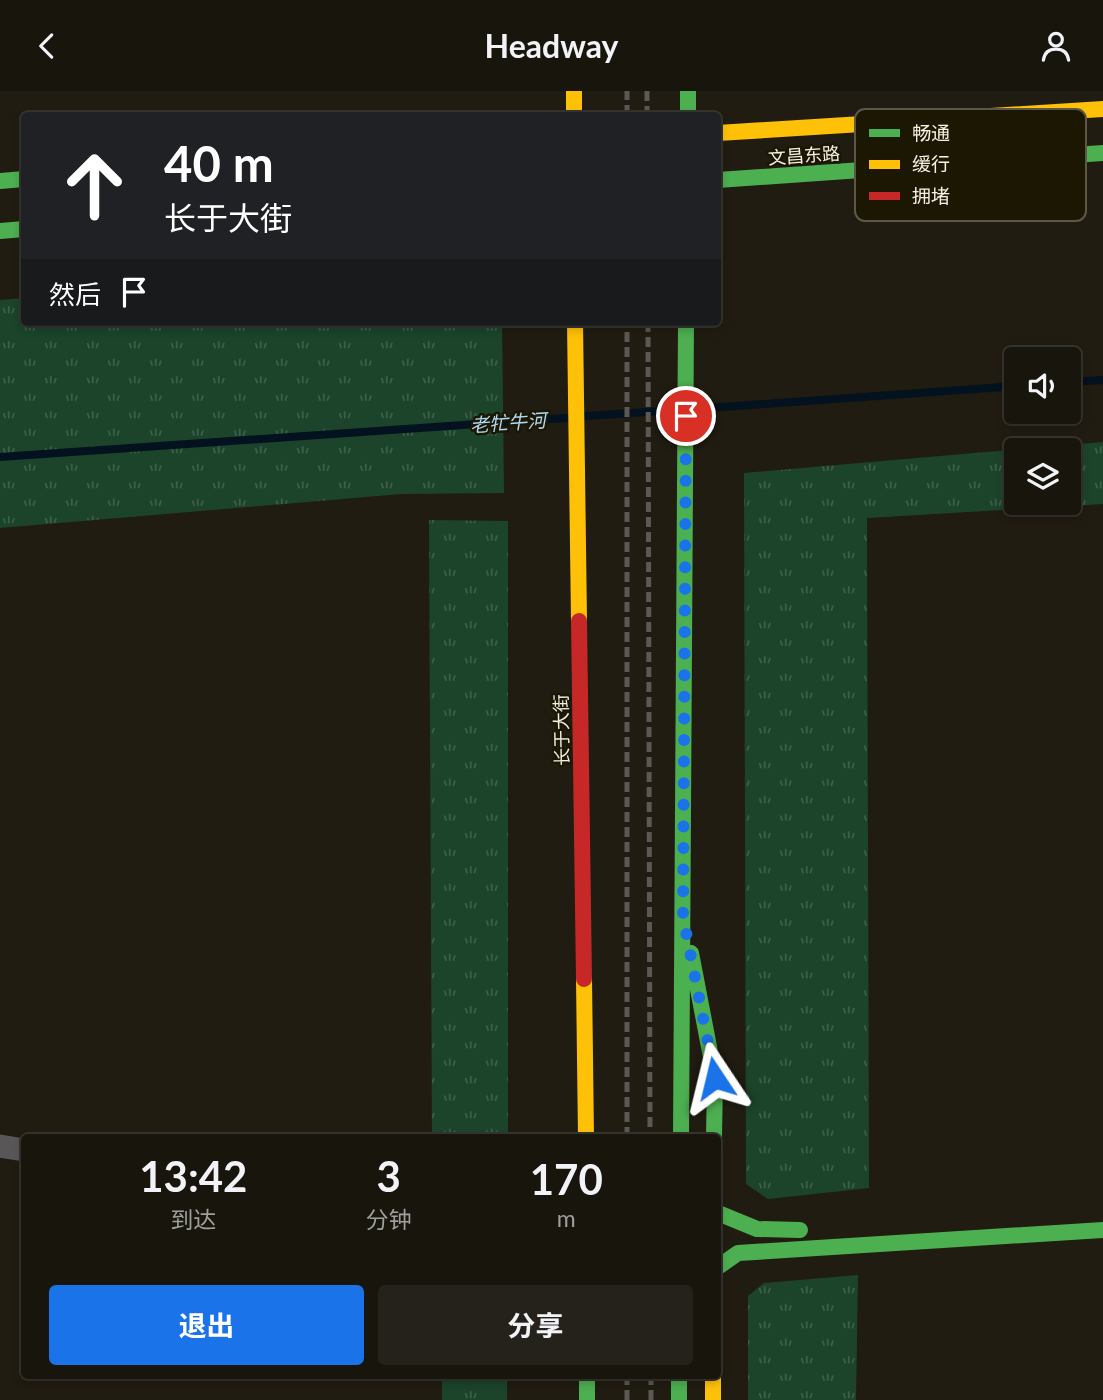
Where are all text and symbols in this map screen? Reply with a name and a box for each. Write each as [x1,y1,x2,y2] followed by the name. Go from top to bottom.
[485,26,618,65] text: Headway
[28,27,66,65] icon: back
[1037,27,1075,65] icon: person
[855,109,1086,221] legend
[912,121,950,144] text: 畅通
[164,134,274,192] text: 40 m
[49,140,140,231] icon: ahead
[767,142,841,168] street label: 文昌东路
[912,152,950,175] text: 缓行
[912,184,950,207] text: 拥堵
[164,198,292,237] text: 长于大街
[115,273,153,311] icon: arrive
[49,278,101,310] text: 然后
[1004,347,1081,515] map controls
[1004,347,1081,424] button: sound
[656,386,716,446] pin
[667,397,705,435] icon: arrive
[469,408,551,436] water label: 老牤牛河
[1004,438,1081,515] button: layers
[549,694,573,766] street label: 长于大街
[678,1041,752,1115] position arrow
[139,1151,247,1201] text: 13:42
[376,1151,401,1201] text: 3
[530,1154,603,1204] text: 170
[557,1204,576,1232] text: m
[170,1205,216,1233] text: 到达
[366,1205,412,1233] text: 分钟
[49,1285,364,1365] button: 退出
[378,1285,693,1365] button: 分享

